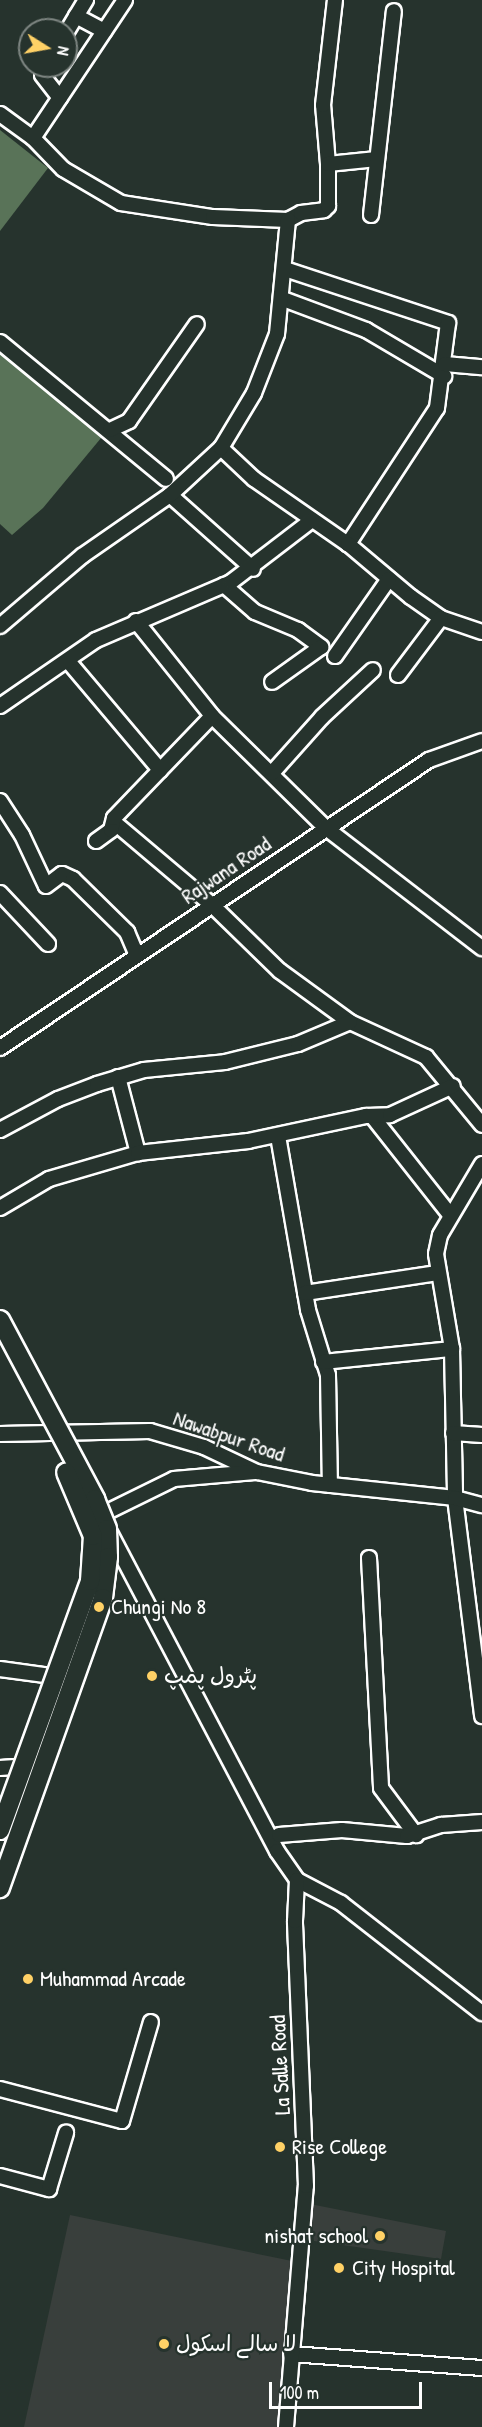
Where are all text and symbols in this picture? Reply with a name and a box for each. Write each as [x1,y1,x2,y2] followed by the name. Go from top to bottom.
[18,18,78,78] north arrow
[52,45,75,57] text: N
[176,830,276,910] street label: Rajwana Road
[170,1405,288,1467] street label: Nawabpur Road
[111,1594,206,1620] place label: Chungi No 8
[92,1600,106,1614] marker: Chungi No 8
[164,1663,257,1689] place label: پٹرول پمپ
[145,1669,159,1683] marker: پٹرول پمپ
[40,1966,186,1992] place label: Muhammad Arcade
[21,1972,35,1986] marker: Muhammad Arcade
[264,2014,296,2116] street label: La Salle Road
[292,2134,387,2160] place label: Rise College
[273,2140,287,2154] marker: Rise College
[264,2223,368,2249] place label: nishat school
[373,2229,387,2243] marker: nishat school
[352,2255,455,2281] place label: City Hospital
[330,2259,348,2277] marker: City Hospital
[176,2331,296,2357] place label: لا سالے اسکول
[157,2337,171,2351] marker: لا سالے اسکول
[272,2370,425,2408] scale bar
[280,2380,319,2405] text: 100 m

